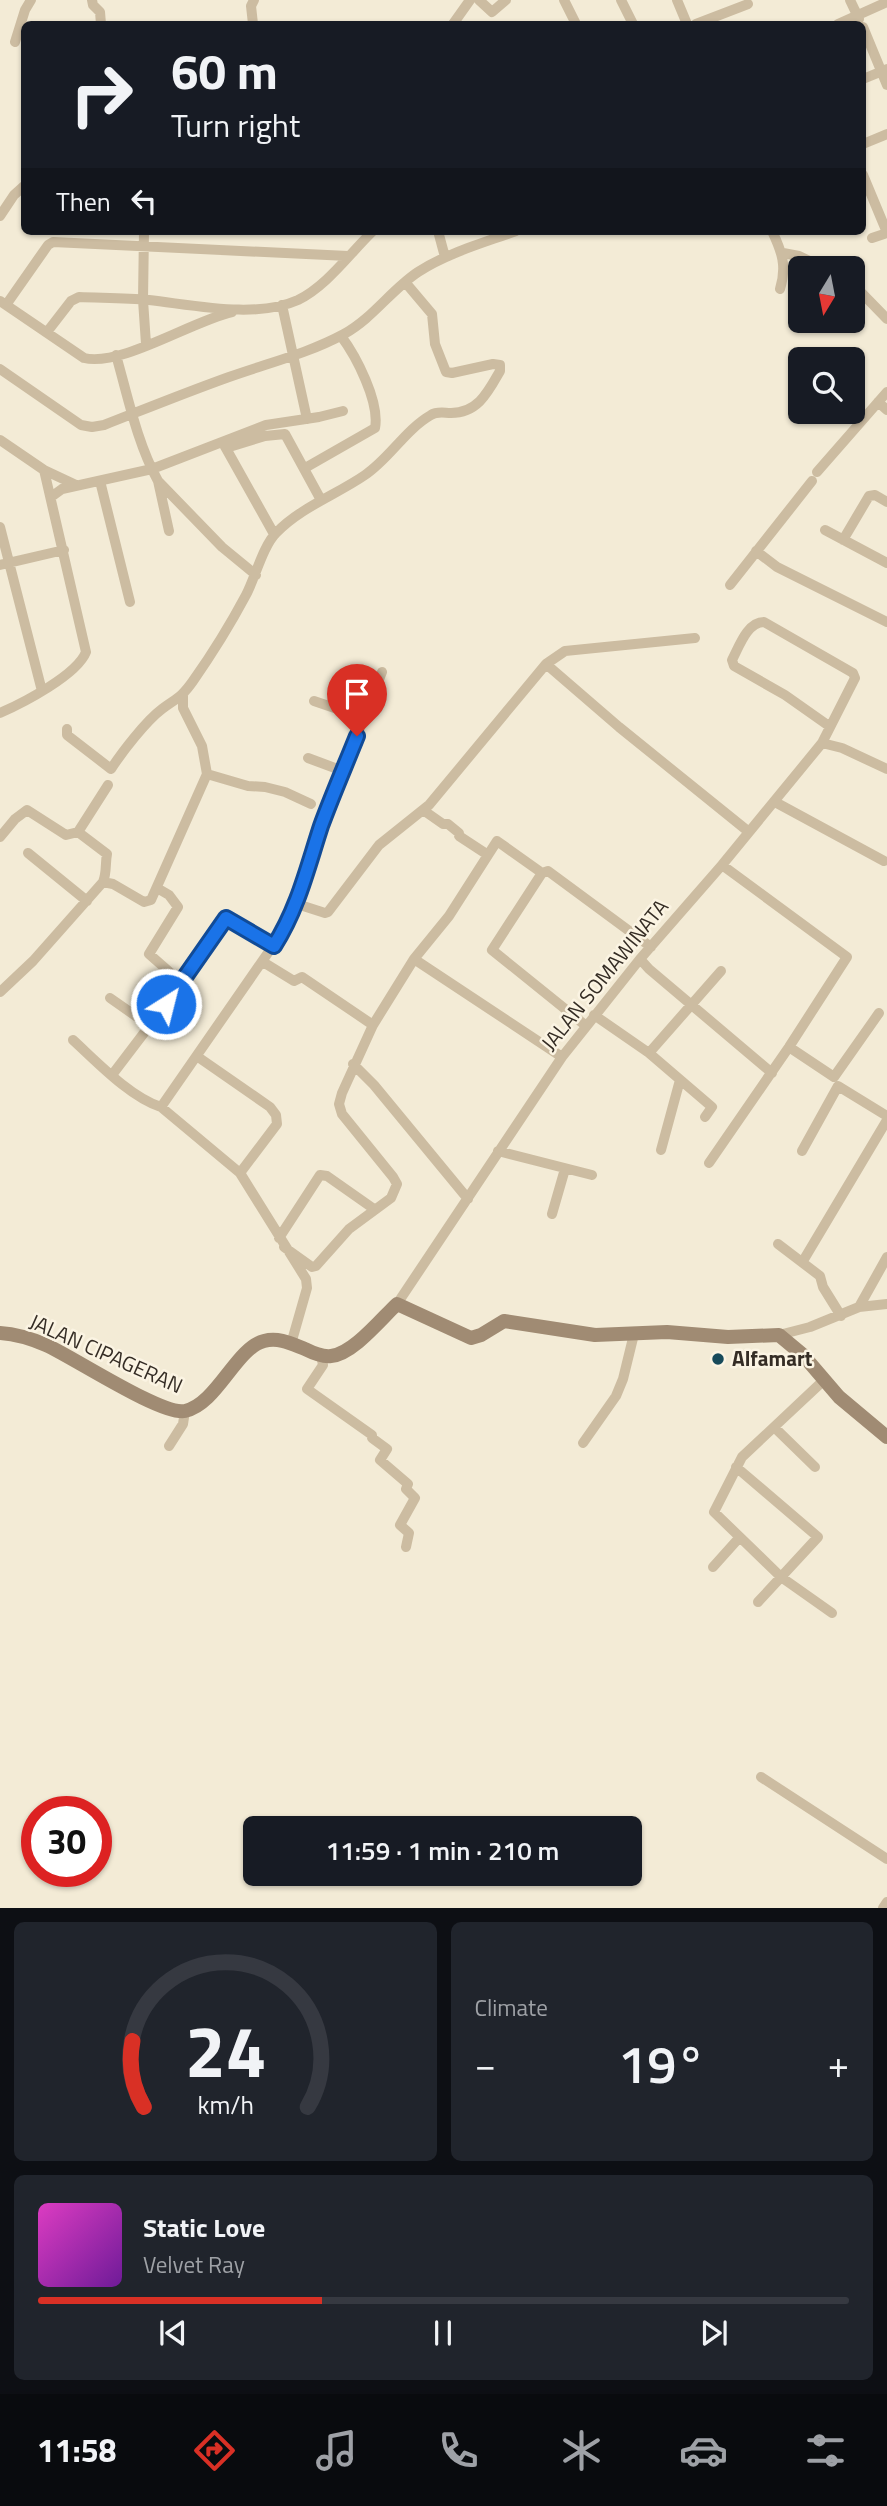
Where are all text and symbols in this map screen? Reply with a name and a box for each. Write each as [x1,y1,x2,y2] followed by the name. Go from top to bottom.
[171,33,278,108] text: 60 m
[56,49,147,140] icon: right
[171,101,300,149] text: Turn right
[56,182,111,221] text: Then
[125,182,163,220] icon: left
[788,256,864,332] north arrow
[788,256,865,424] map controls
[788,347,865,424] button: search
[327,664,387,736] pin
[338,675,376,713] icon: arrive
[533,891,676,1057] street label: JALAN SOMAWINATA
[129,967,203,1041] position arrow
[25,1305,188,1401] street label: JALAN CIPAGERAN
[732,1342,813,1374] place label: Alfamart
[710,1351,726,1367] marker: Alfamart
[21,1796,112,1887] speed limit sign: 30
[326,1831,559,1870] text: 11:59 · 1 min · 210 m
[475,1990,548,2025] text: Climate
[184,1996,266,2106] text: 24
[618,2024,705,2103] text: 19°
[475,2035,496,2093] text: −
[828,2035,849,2093] text: +
[197,2086,254,2124] text: km/h
[143,2208,265,2247] text: Static Love
[143,2247,245,2282] text: Velvet Ray
[154,2314,192,2352] icon: previous
[424,2314,462,2352] icon: pause
[695,2314,733,2352] icon: next
[37,2426,117,2474] text: 11:58
[190,2426,239,2475] icon: directions
[312,2426,361,2475] icon: music
[434,2426,483,2475] icon: phone
[557,2426,606,2475] icon: climate
[679,2426,728,2475] icon: car
[801,2426,850,2475] icon: filters

